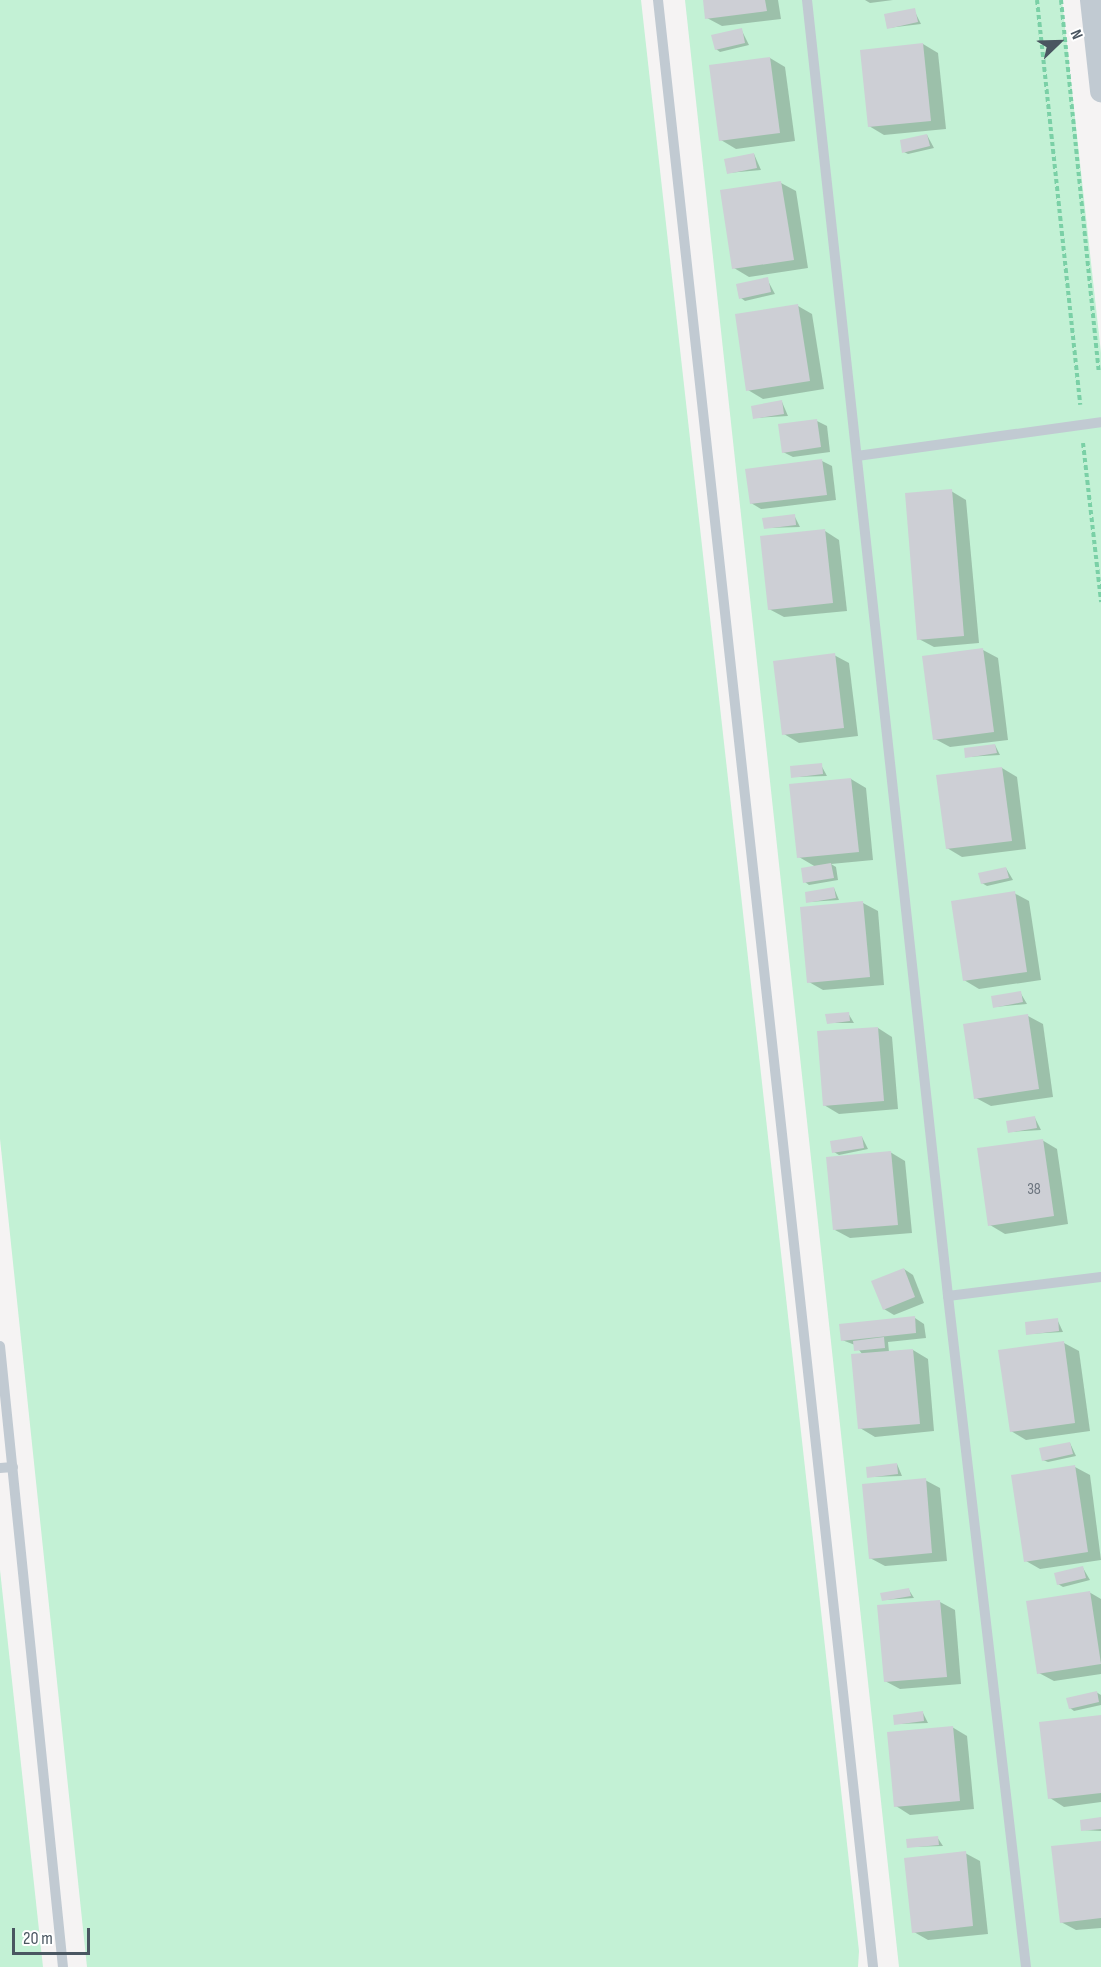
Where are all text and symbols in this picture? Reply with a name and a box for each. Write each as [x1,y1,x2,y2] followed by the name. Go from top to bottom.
[1029,12,1089,72] north arrow
[1066,27,1086,42] text: N
[1027,1180,1041,1200] house number: 38
[15,1916,93,1954] scale bar
[23,1928,53,1949] text: 20 m

